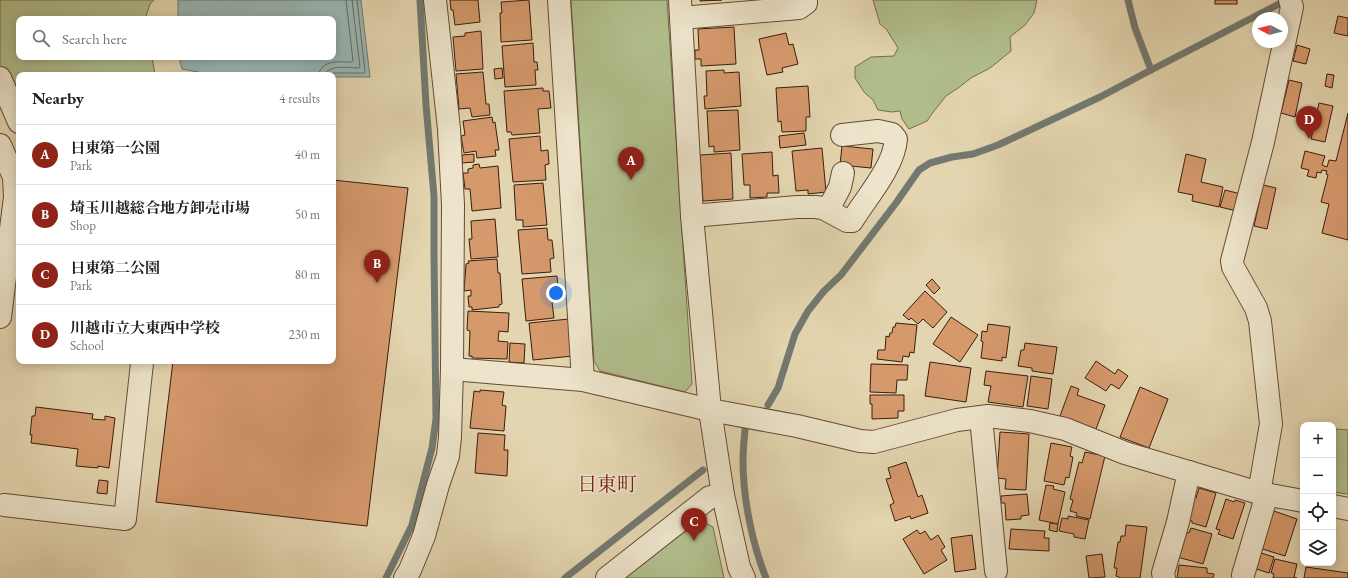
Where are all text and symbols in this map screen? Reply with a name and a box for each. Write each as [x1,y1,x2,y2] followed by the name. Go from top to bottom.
[1252,12,1288,48] north arrow
[16,16,336,60] search box
[30,27,52,49] icon: search
[62,29,127,48] text: Search here
[32,87,84,109] text: Nearby
[279,90,320,107] text: 4 results
[1296,106,1322,139] pin: D
[70,138,160,157] text: 日東第一公園
[40,146,50,163] text: A
[295,146,320,163] text: 40 m
[618,147,644,180] pin: A
[70,157,92,174] text: Park
[70,198,250,217] text: 埼玉川越総合地方卸売市場
[41,206,49,223] text: B
[295,206,320,223] text: 50 m
[70,217,96,234] text: Shop
[364,250,390,283] pin: B
[70,258,160,277] text: 日東第二公園
[40,266,50,283] text: C
[295,266,320,283] text: 80 m
[70,277,92,294] text: Park
[546,283,566,303] your location
[70,318,220,337] text: 川越市立大東西中学校
[40,326,50,343] text: D
[289,326,320,343] text: 230 m
[70,337,104,354] text: School
[1300,422,1336,566] map controls
[1300,422,1336,458] button: +
[1300,458,1336,494] button: −
[577,471,637,497] district label: 日東町
[1300,494,1336,530] button: locate
[681,508,707,541] pin: C
[1300,530,1336,566] button: layers

